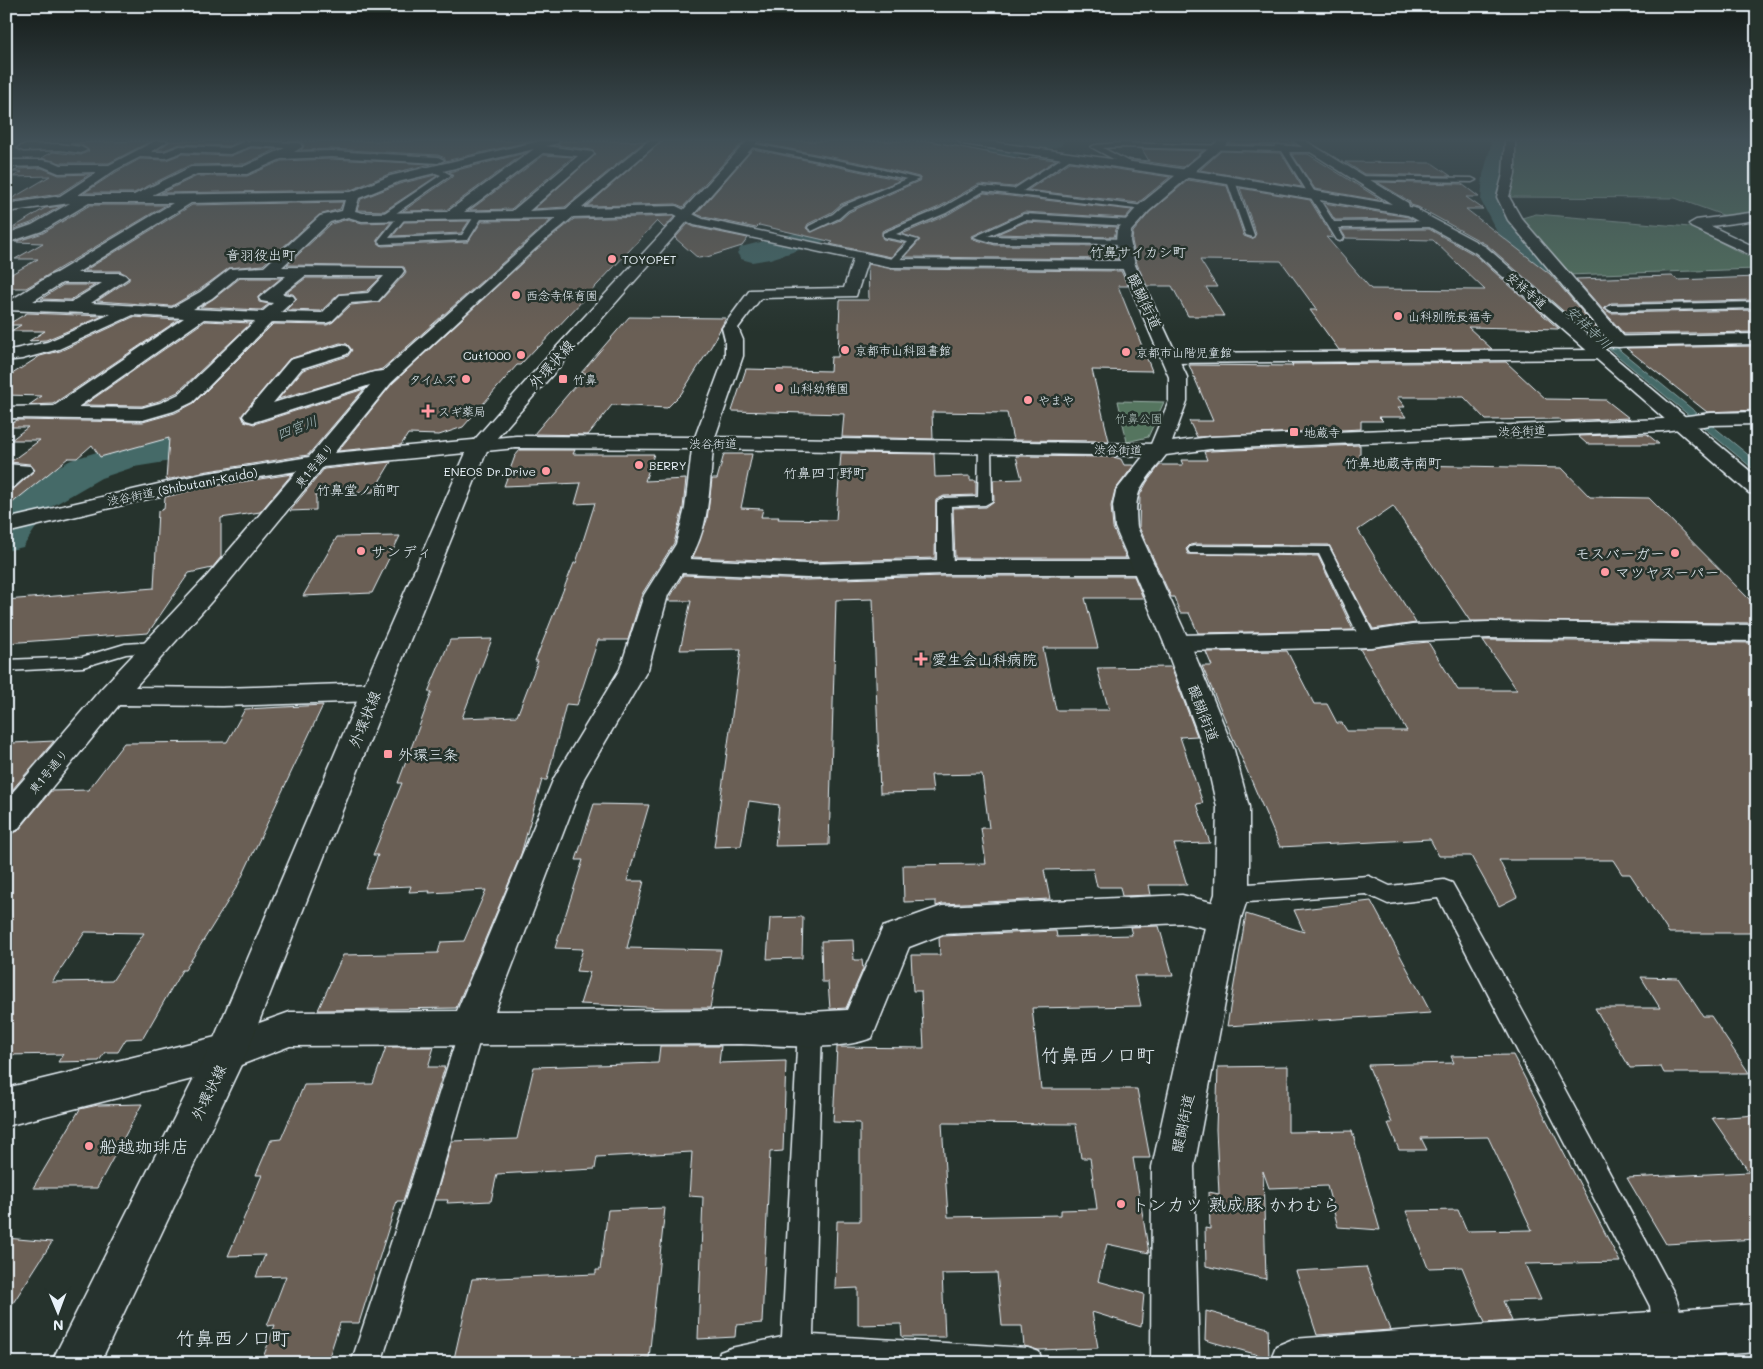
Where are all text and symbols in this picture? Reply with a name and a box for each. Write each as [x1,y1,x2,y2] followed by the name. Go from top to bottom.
[1089,242,1187,261] district label: 竹鼻サイカシ町
[226,245,296,264] district label: 音羽役出町
[622,251,677,267] place label: TOYOPET
[606,253,618,265] marker: TOYOPET
[1504,268,1550,312] street label: 安祥寺道
[1123,270,1167,332] street label: 醍醐街道
[526,287,598,303] place label: 西念寺保育園
[510,289,522,301] marker: 西念寺保育園
[1562,301,1616,353] water label: 安祥寺川
[1408,308,1492,324] place label: 山科別院長福寺
[1392,310,1404,322] marker: 山科別院長福寺
[523,335,579,393] street label: 外環状線
[855,342,951,358] place label: 京都市山科図書館
[839,344,851,356] marker: 京都市山科図書館
[1136,344,1232,360] place label: 京都市山階児童館
[1120,346,1132,358] marker: 京都市山階児童館
[463,347,512,363] place label: Cut1000
[515,349,527,361] marker: Cut1000
[409,371,456,387] place label: タイムズ
[573,371,597,387] place label: 竹鼻
[460,373,472,385] marker: タイムズ
[557,373,569,385] marker: 竹鼻
[789,380,849,396] place label: 山科幼稚園
[773,382,785,394] marker: 山科幼稚園
[1038,392,1074,408] place label: やまや
[1022,394,1034,406] marker: やまや
[438,403,486,419] place label: スギ薬局
[422,405,434,417] marker: スギ薬局
[1115,410,1163,426] park label: 竹鼻公園
[274,411,320,443] water label: 四宮川
[1498,421,1546,439] street label: 渋谷街道
[1304,424,1340,440] place label: 地蔵寺
[1288,426,1300,438] marker: 地蔵寺
[689,435,737,451] street label: 渋谷街道
[291,439,337,491] street label: 東1号通り
[1094,441,1142,457] street label: 渋谷街道
[1344,453,1442,472] district label: 竹鼻地蔵寺南町
[649,457,687,473] place label: BERRY
[633,459,645,471] marker: BERRY
[444,463,536,479] place label: ENEOS Dr.Drive
[783,463,867,482] district label: 竹鼻四丁野町
[106,464,258,508] street label: 渋谷街道 (Shibutani-Kaido)
[540,465,552,477] marker: ENEOS Dr.Drive
[316,480,400,499] district label: 竹鼻堂ノ前町
[371,541,432,561] place label: サンディ
[1575,543,1665,563] place label: モスバーガー
[355,545,367,557] marker: サンディ
[1669,547,1681,559] marker: モスバーガー
[1615,562,1719,582] place label: マツヤスーパー
[1599,566,1611,578] marker: マツヤスーパー
[932,649,1037,669] place label: 愛生会山科病院
[914,652,928,666] marker: 愛生会山科病院
[1184,681,1224,745] street label: 醍醐街道
[343,687,385,751] street label: 外環状線
[398,744,458,764] place label: 外環三条
[25,745,71,797] street label: 東1号通り
[382,748,394,760] marker: 外環三条
[1041,1042,1155,1067] district label: 竹鼻西ノ口町
[186,1061,230,1123] street label: 外環状線
[1166,1092,1198,1154] street label: 醍醐街道
[99,1134,189,1158] place label: 船越珈琲店
[83,1140,95,1152] marker: 船越珈琲店
[1131,1192,1341,1216] place label: トンカツ 熟成豚 かわむら
[1115,1198,1127,1210] marker: トンカツ 熟成豚 かわむら
[32,1286,82,1336] north arrow
[53,1316,64,1335] text: N
[176,1325,290,1350] district label: 竹鼻西ノ口町

